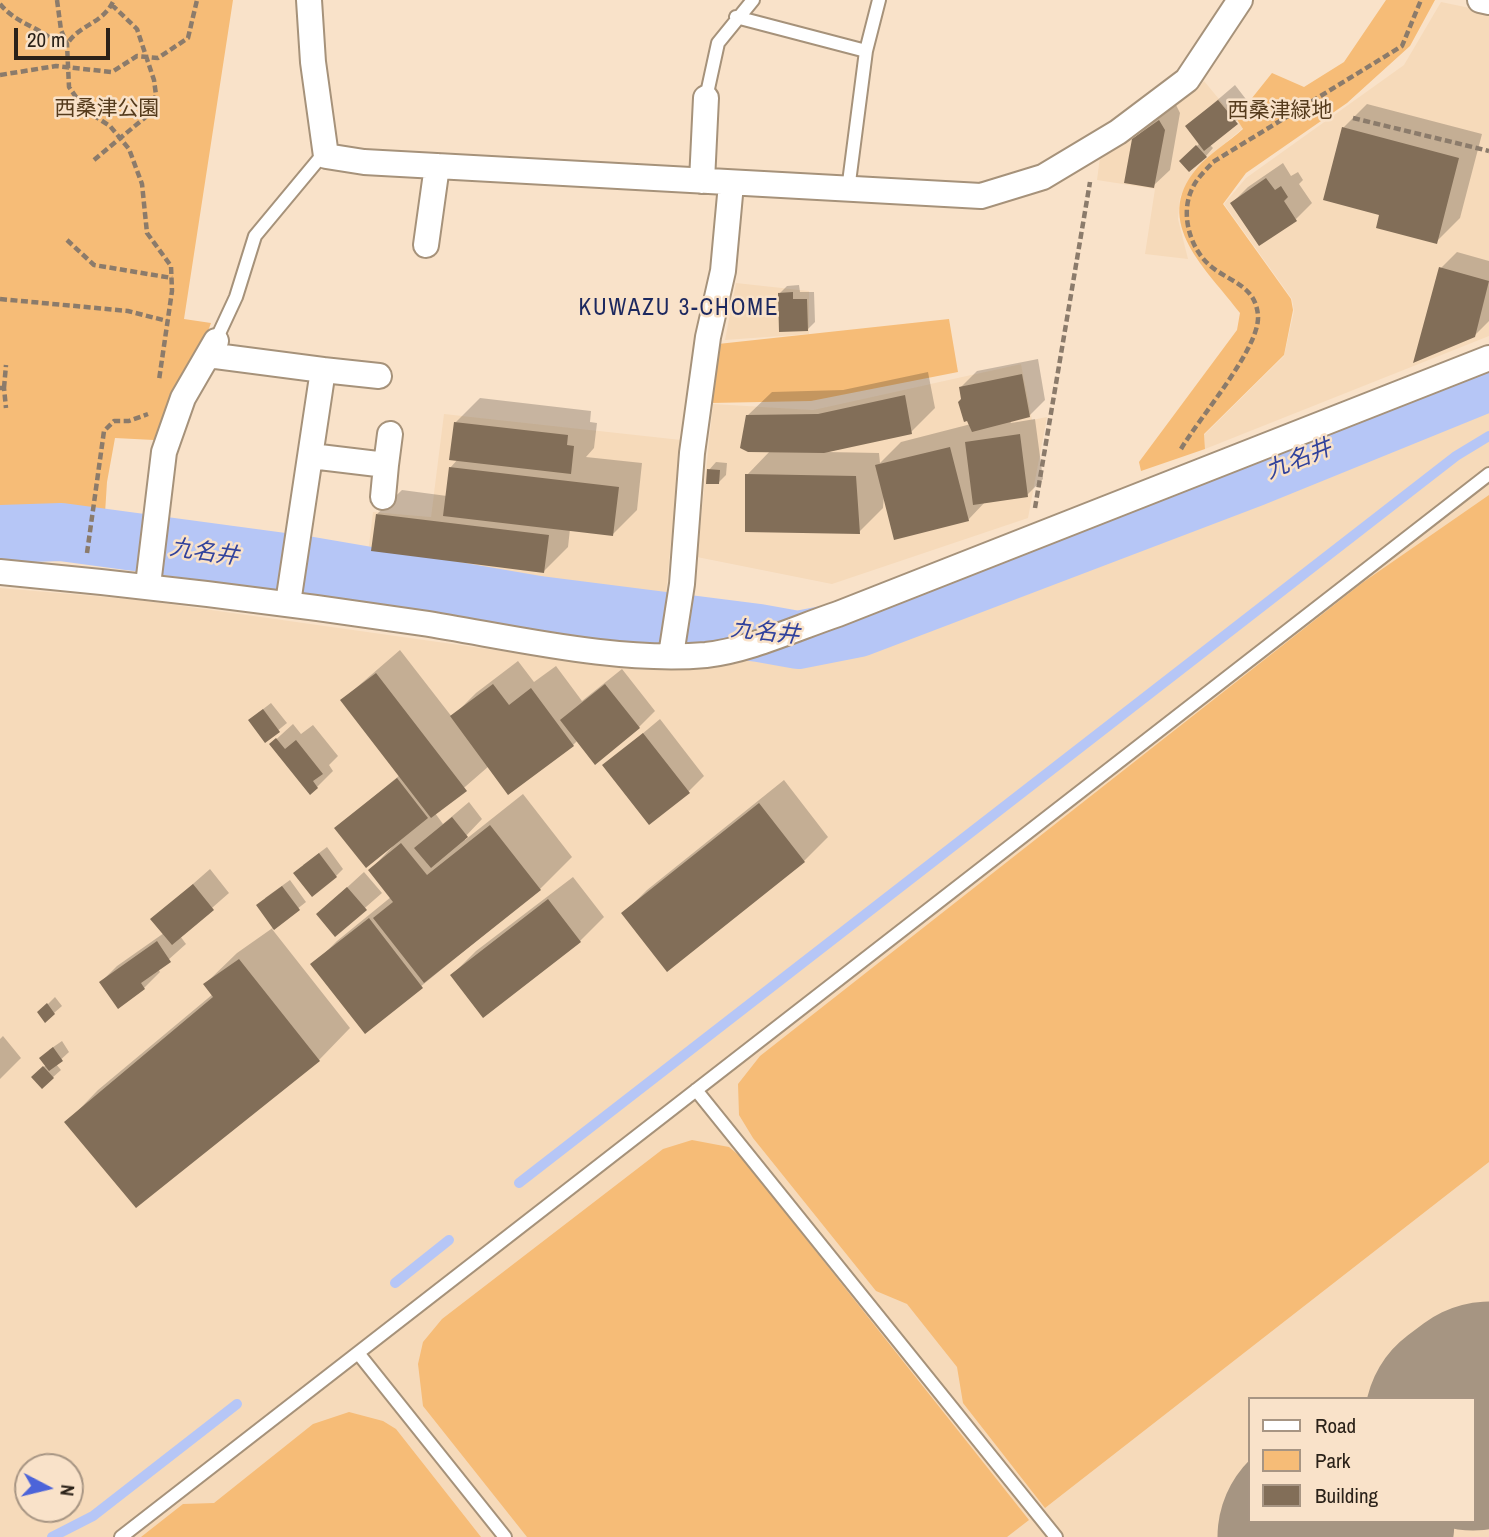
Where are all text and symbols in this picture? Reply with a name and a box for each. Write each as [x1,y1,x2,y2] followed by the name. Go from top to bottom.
[18,14,114,58] scale bar
[27,25,65,54] text: 20 m
[55,96,159,122] park label: 西桑津公園
[1228,98,1332,124] park label: 西桑津緑地
[580,295,778,323] district label: KUWAZU 3-CHOME
[1262,434,1336,486] water label: 九名井
[168,535,240,571] water label: 九名井
[729,616,801,650] water label: 九名井
[1248,1397,1475,1523] legend
[1315,1411,1356,1440] text: Road
[1315,1446,1350,1475] text: Park
[14,1453,84,1523] north arrow
[1315,1481,1378,1510] text: Building
[54,1483,81,1497] text: N

